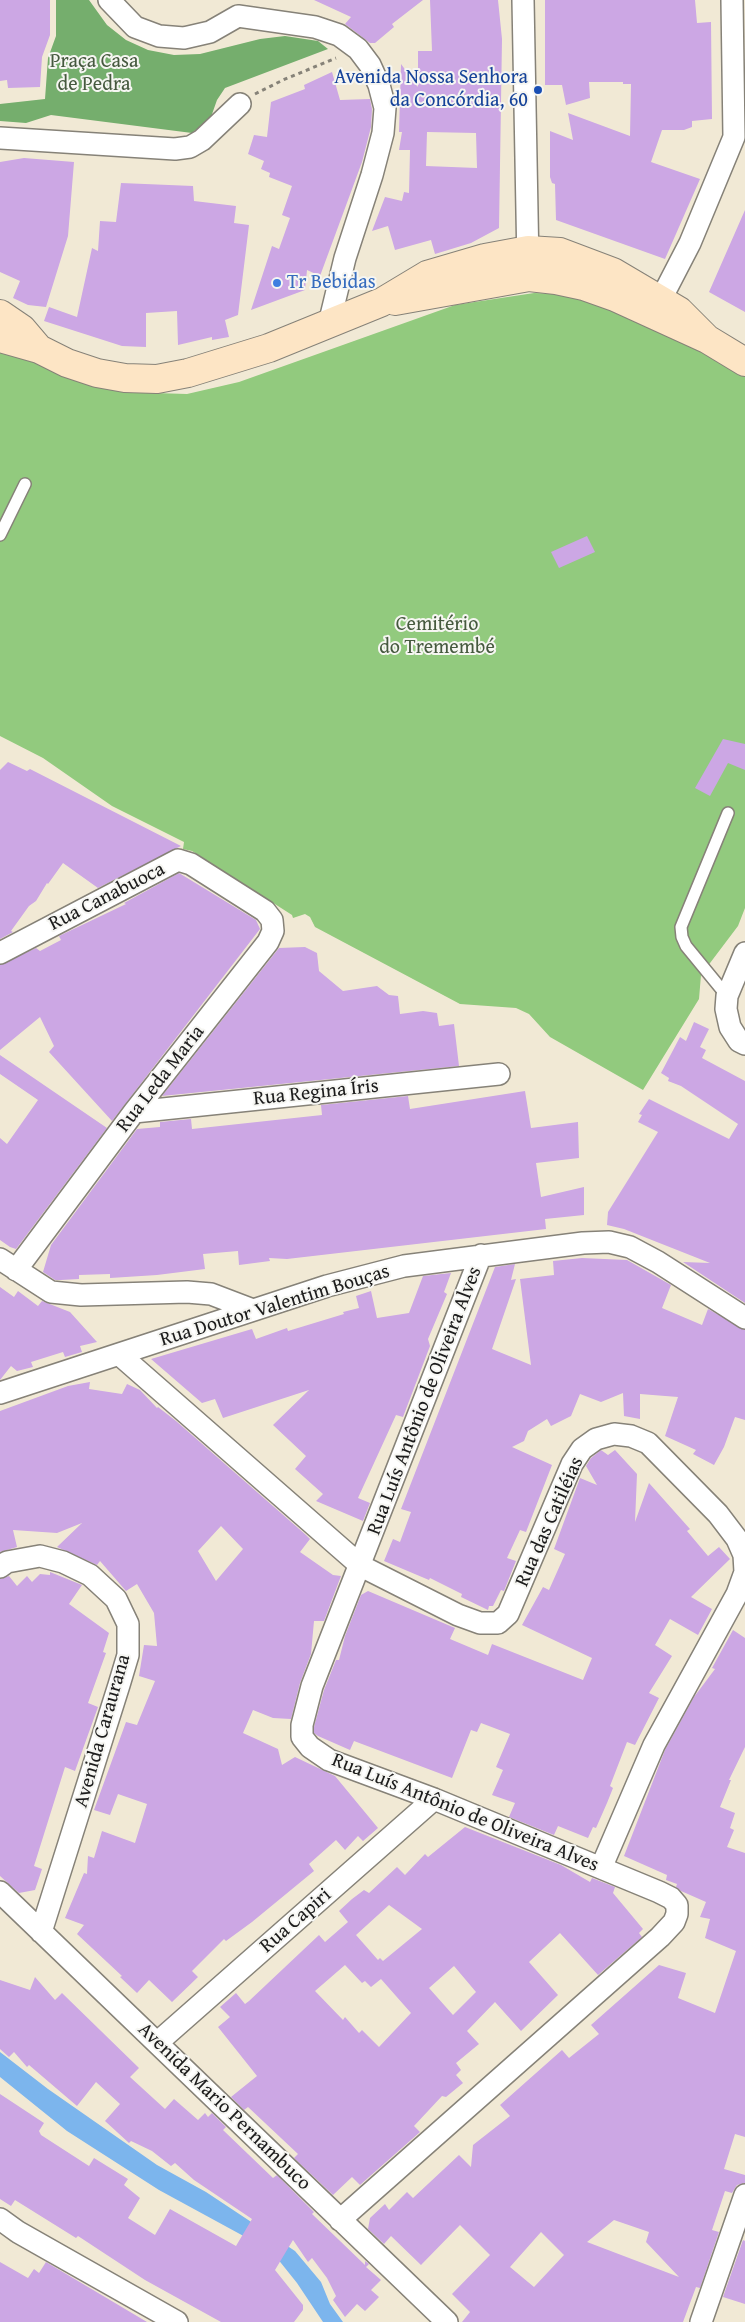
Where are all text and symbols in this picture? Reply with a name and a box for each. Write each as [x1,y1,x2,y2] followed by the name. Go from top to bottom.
[50,50,138,97] park label: Praça Casa de Pedra
[334,66,528,113] place label: Avenida Nossa Senhora da Concórdia, 60
[532,84,544,96] marker: Avenida Nossa Senhora da Concórdia, 60
[287,271,376,295] place label: Tr Bebidas
[271,277,283,289] marker: Tr Bebidas
[379,613,495,660] park label: Cemitério do Tremembé
[45,858,169,936] street label: Rua Canabuoca
[112,1021,210,1137] street label: Rua Leda Maria
[252,1074,380,1112] street label: Rua Regina Íris
[157,1260,393,1352] street label: Rua Doutor Valentim Bouças
[363,1263,487,1539] street label: Rua Luís Antônio de Oliveira Alves
[511,1453,589,1591] street label: Rua das Catiléias
[70,1652,136,1810] street label: Avenida Caraurana
[328,1748,602,1878] street label: Rua Luís Antônio de Oliveira Alves
[255,1883,337,1959] street label: Rua Capiri
[132,2018,316,2196] street label: Avenida Mario Pernambuco

